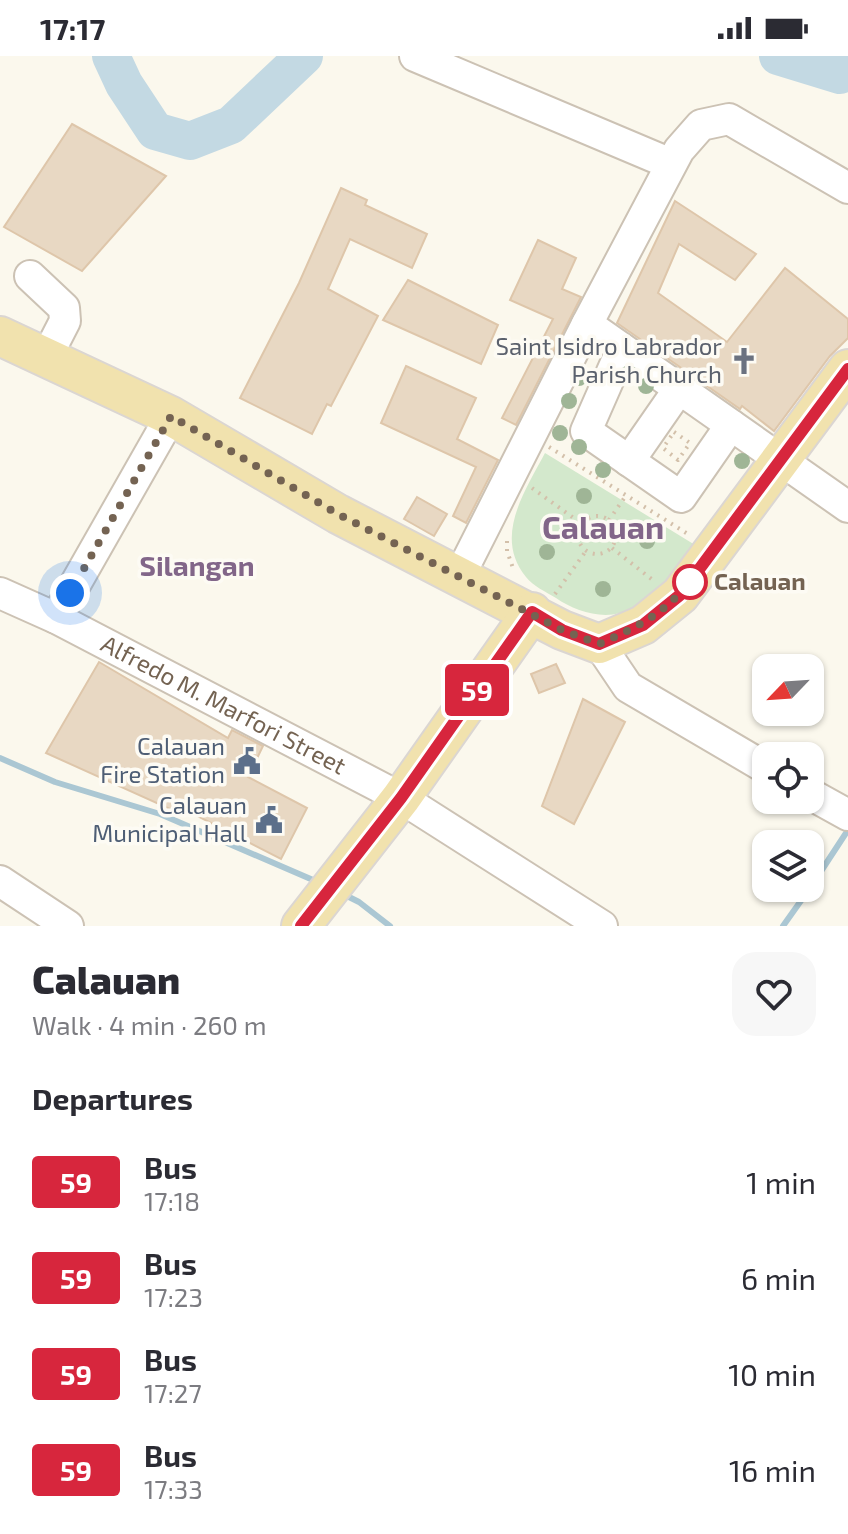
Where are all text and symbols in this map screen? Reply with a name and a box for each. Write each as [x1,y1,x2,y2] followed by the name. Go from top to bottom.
[40,10,105,46] text: 17:17
[495,331,722,388] place label: Saint Isidro Labrador Parish Church
[729,346,759,376] church icon: Saint Isidro Labrador Parish Church
[542,507,664,545] district label: Calauan
[139,548,255,582] district label: Silangan
[673,565,707,599] marker: Calauan
[714,566,806,595] place label: Calauan
[50,573,90,613] your location
[97,628,351,780] street label: Alfredo M. Marfori Street
[752,654,824,726] north arrow
[752,654,824,902] map controls
[441,664,513,716] line badge: 59
[461,673,493,707] text: 59
[100,731,225,788] place label: Calauan Fire Station
[752,742,824,814] button: locate
[232,746,262,776] public building icon: Calauan Fire Station
[92,790,247,847] place label: Calauan Municipal Hall
[254,805,284,835] public building icon: Calauan Municipal Hall
[752,830,824,902] button: layers
[732,952,816,1036] button: heart
[32,956,180,1002] text: Calauan
[32,1009,267,1040] text: Walk · 4 min · 260 m
[32,1080,193,1116] text: Departures
[144,1149,197,1185] text: Bus
[746,1164,816,1200] text: 1 min
[60,1165,92,1199] text: 59
[144,1185,200,1216] text: 17:18
[144,1245,197,1281] text: Bus
[741,1260,816,1296] text: 6 min
[60,1261,92,1295] text: 59
[144,1281,203,1312] text: 17:23
[144,1341,197,1377] text: Bus
[728,1356,816,1392] text: 10 min
[60,1357,92,1391] text: 59
[144,1377,202,1408] text: 17:27
[144,1437,197,1473] text: Bus
[729,1452,816,1488] text: 16 min
[60,1453,92,1487] text: 59
[144,1473,203,1504] text: 17:33

